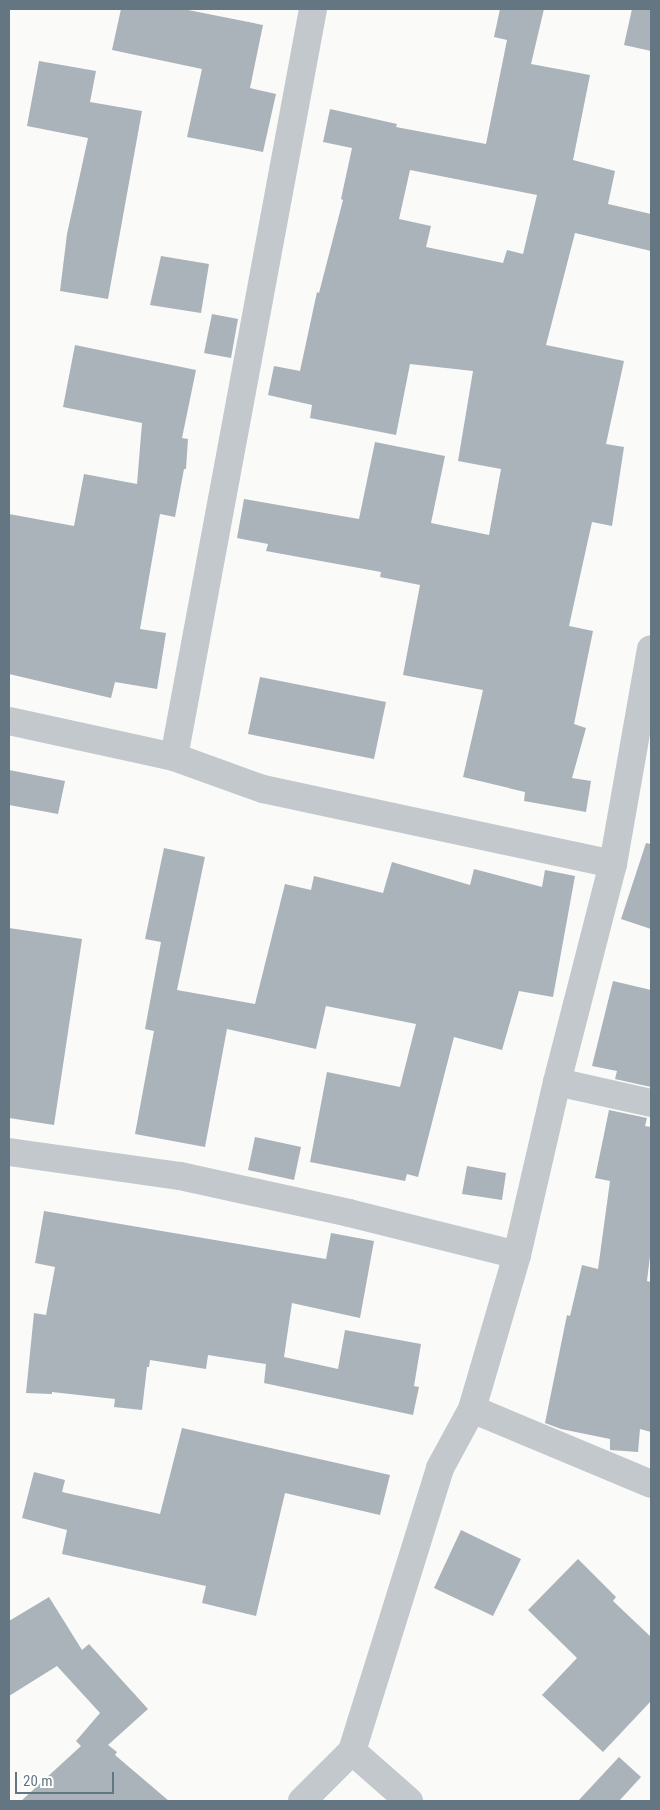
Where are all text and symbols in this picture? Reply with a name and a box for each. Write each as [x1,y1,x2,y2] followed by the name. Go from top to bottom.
[18,1762,116,1794] scale bar
[23,1772,53,1790] text: 20 m

